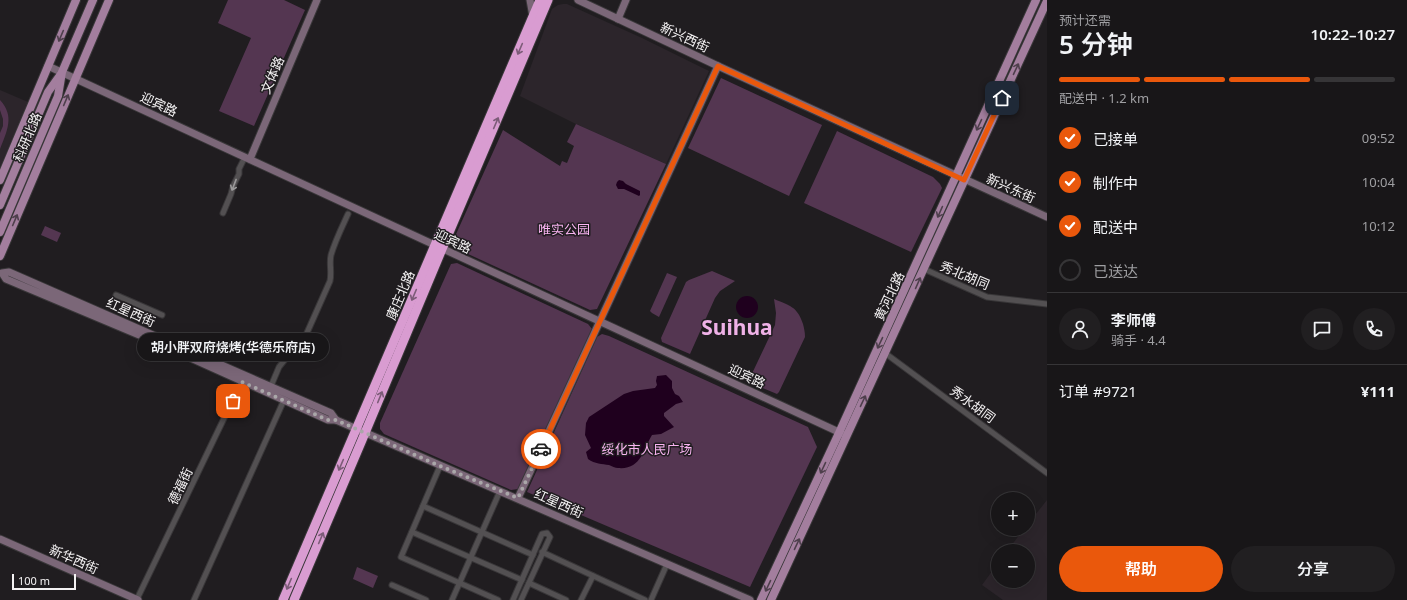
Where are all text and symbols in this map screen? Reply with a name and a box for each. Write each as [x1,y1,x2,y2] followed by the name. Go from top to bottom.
[1059,11,1111,29] text: 预计还需
[658,18,712,56] street label: 新兴西街
[1311,24,1395,44] text: 10:22–10:27
[1059,26,1133,62] text: 5 分钟
[57,29,64,41] one-way arrow
[515,42,523,54] one-way arrow
[256,54,288,96] street label: 文体路
[1013,63,1020,75] one-way arrow
[985,81,1019,115] pin
[991,87,1013,109] icon: home
[138,88,180,120] street label: 迎宾路
[1059,89,1149,107] text: 配送中 · 1.2 km
[63,95,71,107] one-way arrow
[9,110,45,164] street label: 科研北路
[493,117,500,129] one-way arrow
[975,118,982,130] one-way arrow
[1059,127,1081,149] icon: check
[1093,129,1138,149] text: 已接单
[1362,129,1395,147] text: 09:52
[984,169,1038,207] street label: 新兴东街
[1059,171,1081,193] icon: check
[1093,173,1138,193] text: 制作中
[1362,173,1395,191] text: 10:04
[230,179,238,191] one-way arrow
[936,206,943,218] one-way arrow
[12,214,20,226] one-way arrow
[1059,215,1081,237] icon: check
[1093,217,1138,237] text: 配送中
[1362,217,1395,235] text: 10:12
[538,220,590,238] park label: 唯实公园
[432,225,474,257] street label: 迎宾路
[938,257,992,293] street label: 秀北胡同
[1093,261,1138,281] text: 已送达
[382,268,418,322] street label: 康庄北路
[870,269,908,323] street label: 黄河北路
[914,277,922,289] one-way arrow
[410,288,418,300] one-way arrow
[104,293,158,331] street label: 红星西街
[1059,308,1101,350] button: person
[1301,308,1343,350] button: chat
[1353,308,1395,350] button: phone
[1111,310,1156,330] text: 李师傅
[701,313,773,341] district label: Suihua
[1111,331,1166,349] text: 骑手 · 4.4
[137,333,329,361] callout: 胡小胖双府烧烤(华德乐府店)
[876,337,883,349] one-way arrow
[151,338,315,356] text: 胡小胖双府烧烤(华德乐府店)
[726,360,768,392] street label: 迎宾路
[947,381,999,427] street label: 秀水胡同
[1059,381,1137,401] text: 订单 #9721
[1361,381,1395,401] text: ¥111
[216,384,250,418] pin
[222,390,244,412] icon: bag
[377,392,385,404] one-way arrow
[860,395,867,407] one-way arrow
[521,429,561,469] courier
[530,438,552,460] icon: car
[601,440,693,458] park label: 绥化市人民广场
[337,459,344,471] one-way arrow
[819,462,826,474] one-way arrow
[163,465,197,507] street label: 德福街
[532,484,586,522] street label: 红星西街
[991,492,1035,588] map controls
[991,492,1035,536] button: +
[317,533,325,545] one-way arrow
[794,538,801,550] one-way arrow
[47,540,101,578] street label: 新华西街
[991,544,1035,588] button: −
[1059,546,1223,592] button: 帮助
[1231,546,1395,592] button: 分享
[12,572,76,591] scale bar
[18,573,50,588] text: 100 m
[285,578,293,590] one-way arrow
[764,579,771,591] one-way arrow

